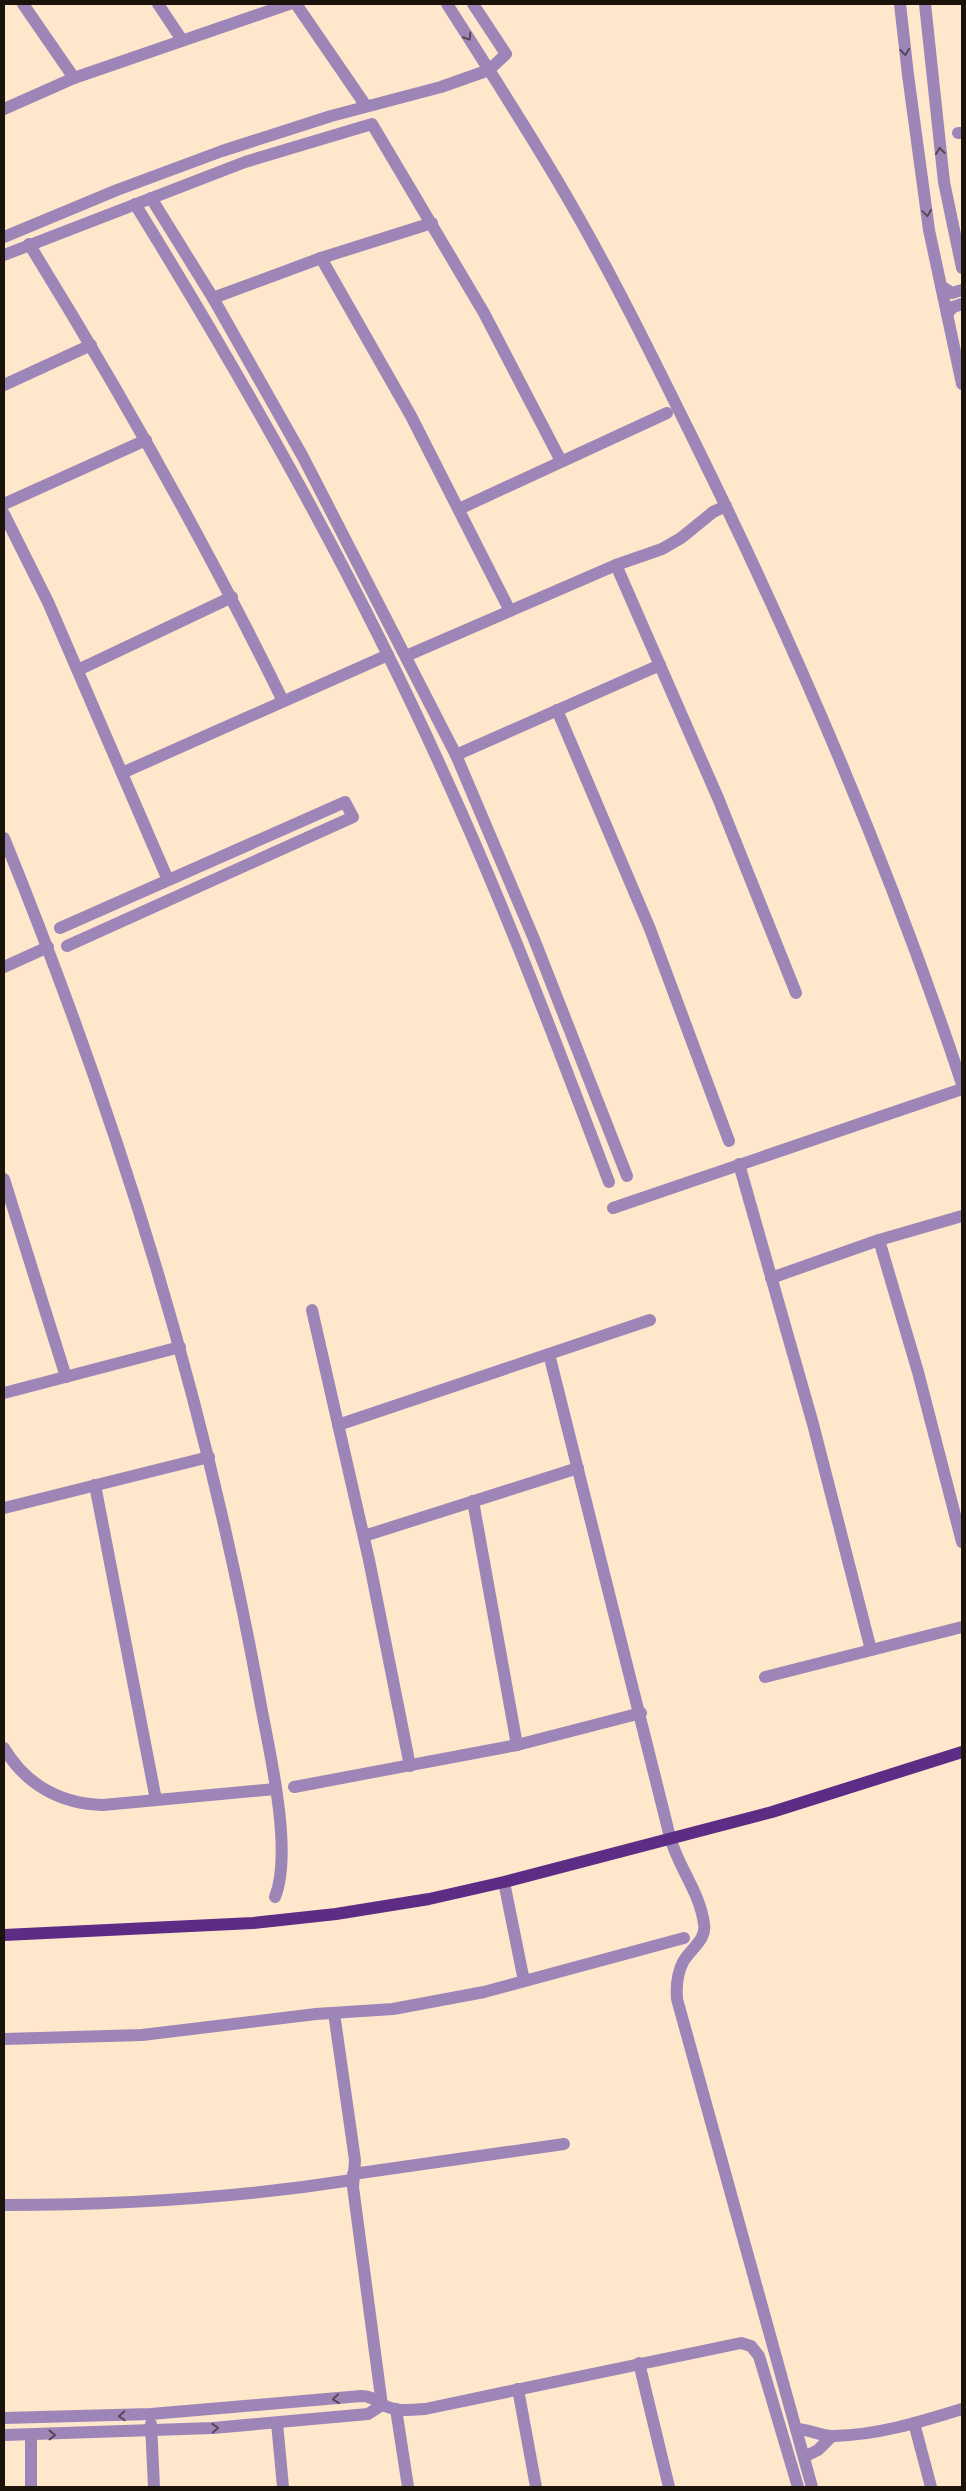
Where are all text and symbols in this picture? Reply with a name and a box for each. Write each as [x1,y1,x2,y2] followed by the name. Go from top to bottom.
[462,31,472,40] one-way arrow
[899,49,910,57] one-way arrow
[935,147,946,155] one-way arrow
[921,210,932,218] one-way arrow
[332,2393,340,2404] one-way arrow
[118,2410,126,2421] one-way arrow
[211,2422,219,2433] one-way arrow
[49,2430,57,2440] one-way arrow

